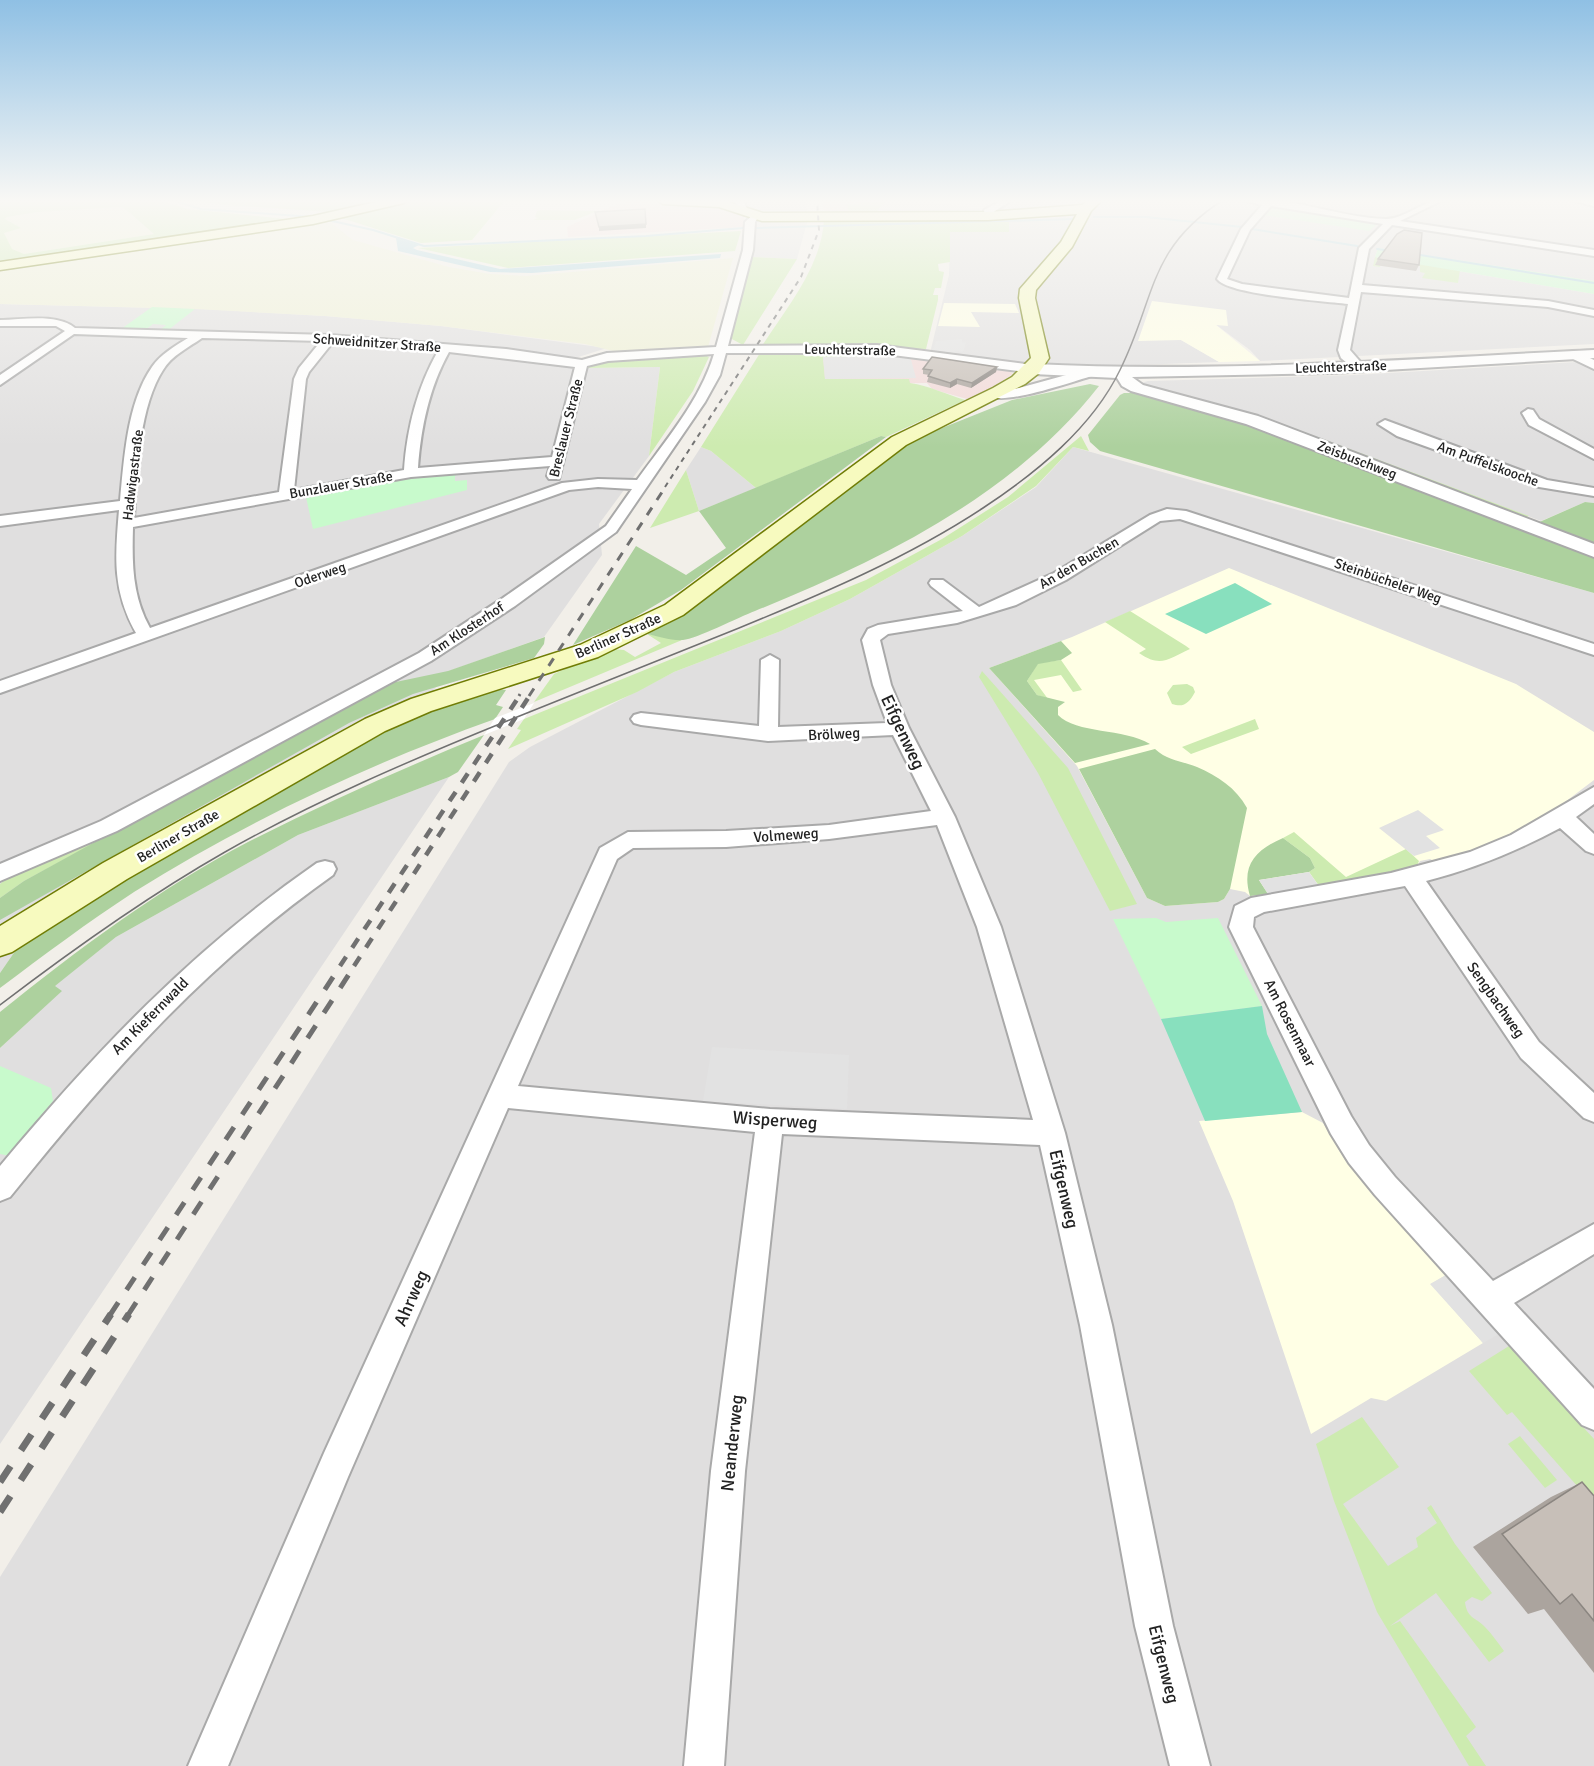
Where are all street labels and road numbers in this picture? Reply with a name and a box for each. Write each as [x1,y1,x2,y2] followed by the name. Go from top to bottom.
[312,330,442,356] street label: Schweidnitzer Straße
[804,341,896,359] street label: Leuchterstraße
[1295,357,1387,377] street label: Leuchterstraße
[546,377,586,479] street label: Breslauer Straße
[119,429,147,521] street label: Hadwigastraße
[1315,437,1399,483] street label: Zeisbuschweg
[1435,438,1541,490] street label: Am Puffelskooche
[288,468,394,502] street label: Bunzlauer Straße
[1036,533,1122,593] street label: An den Buchen
[1332,555,1444,607] street label: Steinbücheler Weg
[292,558,348,592] street label: Oderweg
[427,598,508,659] street label: Am Klosterhof
[573,610,663,662] street label: Berliner Straße
[876,691,930,773] street label: Eifgenweg
[807,724,861,744] street label: Brölweg
[134,806,222,866] street label: Berliner Straße
[753,824,819,846] street label: Volmeweg
[1463,959,1529,1041] street label: Sengbachweg
[108,974,192,1058] street label: Am Kiefernwald
[1260,976,1320,1070] street label: Am Rosenmaar
[732,1106,818,1134] street label: Wisperweg
[1044,1147,1084,1231] street label: Eifgenweg
[389,1267,433,1329] street label: Ahrweg
[716,1394,748,1492] street label: Neanderweg
[1144,1622,1184,1706] street label: Eifgenweg

